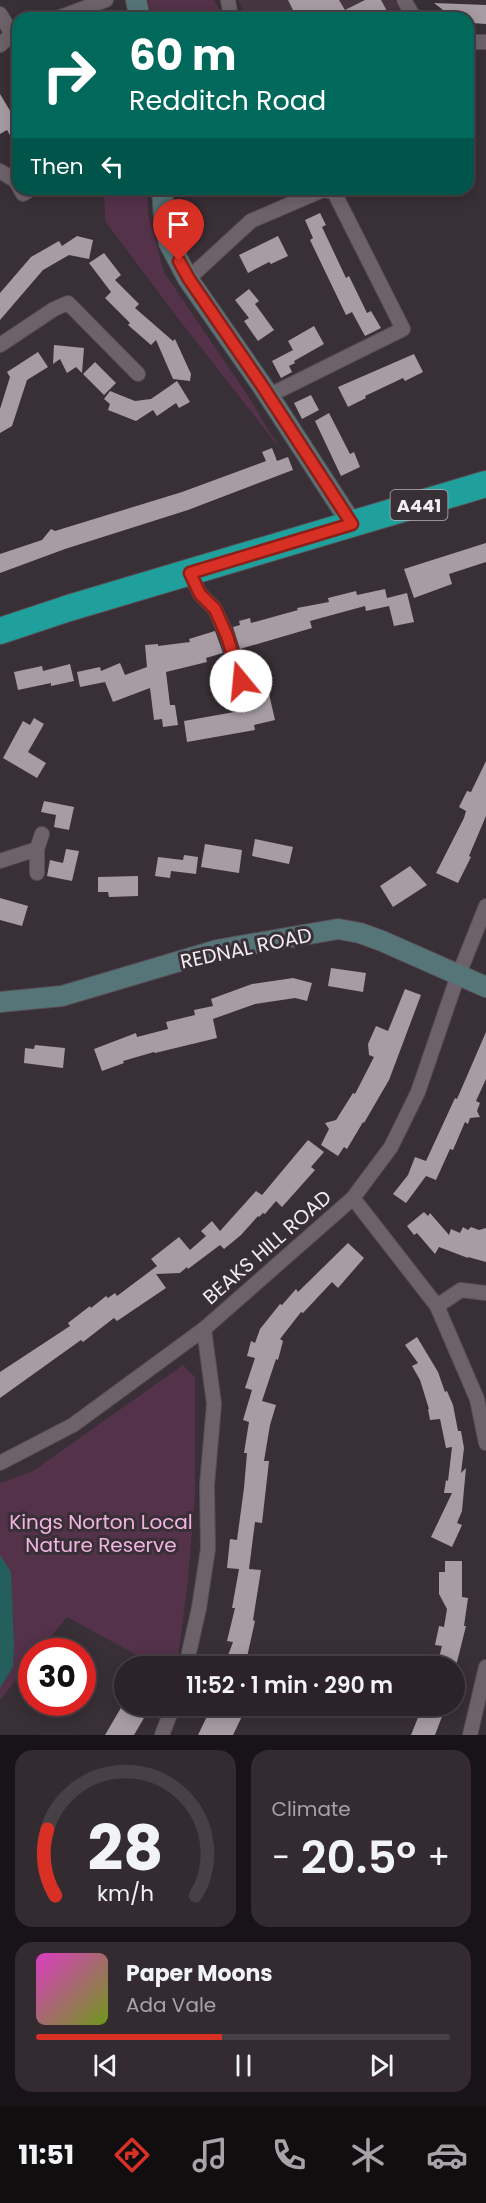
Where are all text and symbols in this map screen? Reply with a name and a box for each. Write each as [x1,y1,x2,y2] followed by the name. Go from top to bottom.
[129,26,237,85] text: 60 m
[30,36,108,114] icon: right
[129,82,326,119] text: Redditch Road
[96,150,129,183] icon: left
[30,151,84,182] text: Then
[153,199,204,261] pin
[162,208,195,241] icon: arrive
[390,490,448,520] road number: A441
[209,649,273,713] position arrow
[178,920,314,976] street label: REDNAL ROAD
[197,1183,337,1311] street label: BEAKS HILL ROAD
[9,1508,193,1559] park label: Kings Norton Local Nature Reserve
[18,1638,96,1716] speed limit sign: 30
[186,1670,393,1701] text: 11:52 · 1 min · 290 m
[272,1795,351,1823] text: Climate
[87,1804,163,1892] text: 28
[301,1826,416,1889] text: 20.5°
[272,1834,290,1881] text: −
[427,1834,450,1881] text: +
[97,1878,154,1909] text: km/h
[126,1958,273,1989] text: Paper Moons
[126,1991,216,2019] text: Ada Vale
[89,2049,122,2082] icon: previous
[227,2049,260,2082] icon: pause
[365,2049,398,2082] icon: next
[111,2134,153,2176] icon: directions
[189,2134,231,2176] icon: music
[268,2134,310,2176] icon: phone
[347,2134,389,2176] icon: climate
[426,2134,468,2176] icon: car
[18,2136,74,2173] text: 11:51

